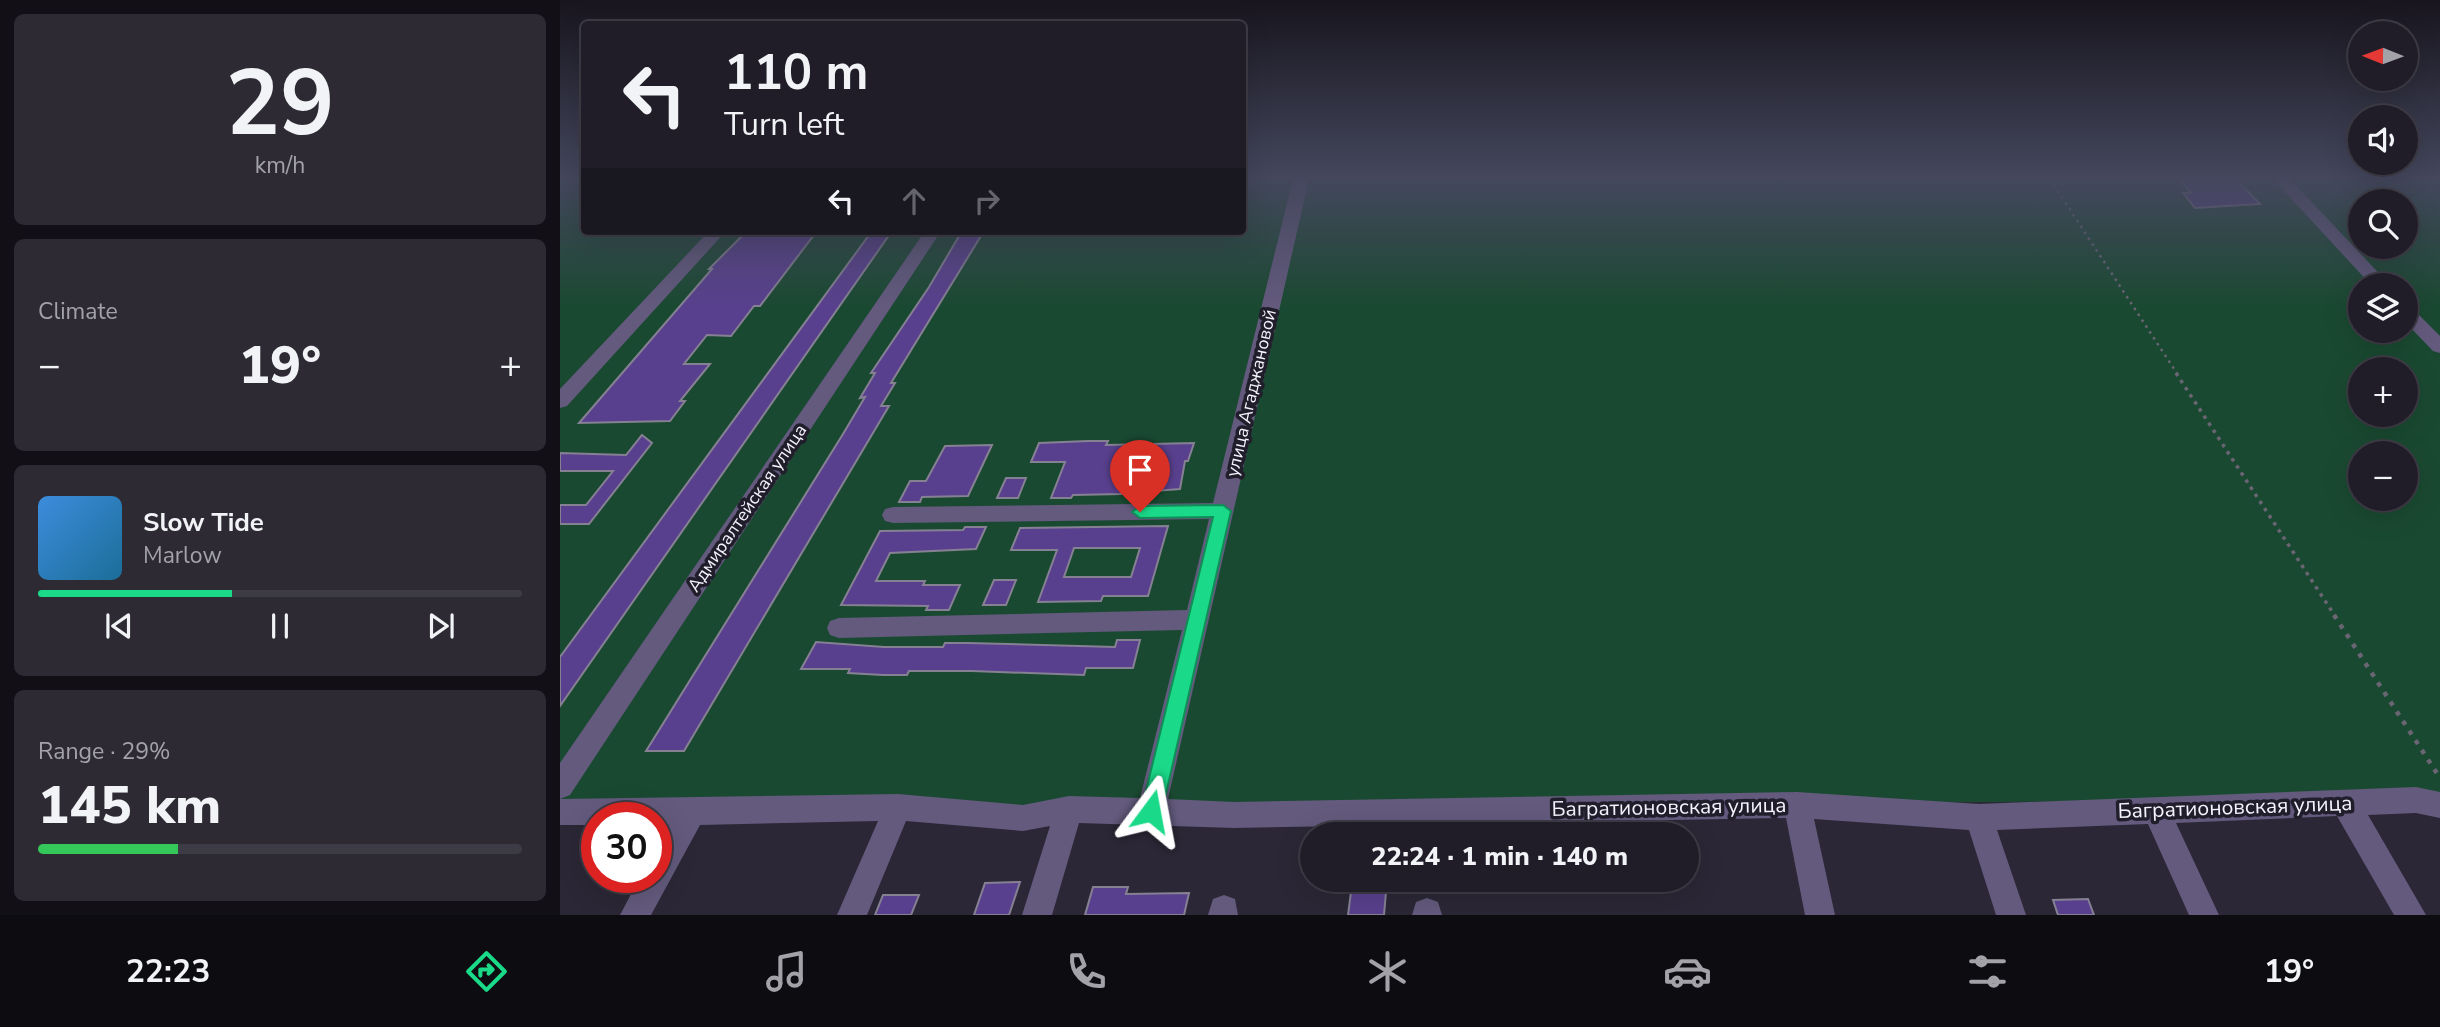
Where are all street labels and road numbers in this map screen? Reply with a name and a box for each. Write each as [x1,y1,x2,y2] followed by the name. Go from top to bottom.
[1220,307,1282,479] street label: улица Агаджановой
[682,419,812,597] street label: Адмиралтейская улица
[2117,789,2353,825] street label: Багратионовская улица
[1551,791,1787,823] street label: Багратионовская улица

